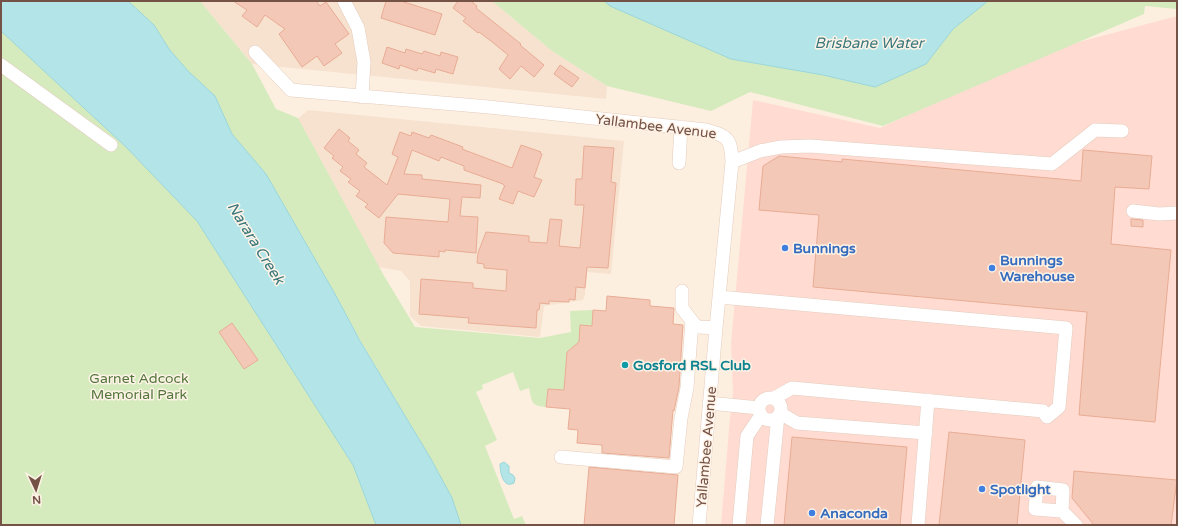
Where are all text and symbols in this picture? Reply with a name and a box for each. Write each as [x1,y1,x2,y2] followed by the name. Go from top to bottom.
[814,34,926,52] water label: Brisbane Water
[594,111,717,142] street label: Yallambee Avenue
[224,198,289,289] water label: Narara Creek
[793,240,856,257] place label: Bunnings
[780,243,790,253] marker: Bunnings
[1000,252,1075,285] place label: Bunnings Warehouse
[987,263,997,273] marker: Bunnings Warehouse
[633,357,751,374] place label: Gosford RSL Club
[620,360,630,370] marker: Gosford RSL Club
[89,370,189,403] park label: Garnet Adcock Memorial Park
[693,386,720,508] street label: Yallambee Avenue
[16,470,56,510] north arrow
[990,481,1051,498] place label: Spotlight
[977,484,987,494] marker: Spotlight
[32,493,42,506] text: N
[820,505,888,522] place label: Anaconda
[807,508,817,518] marker: Anaconda

